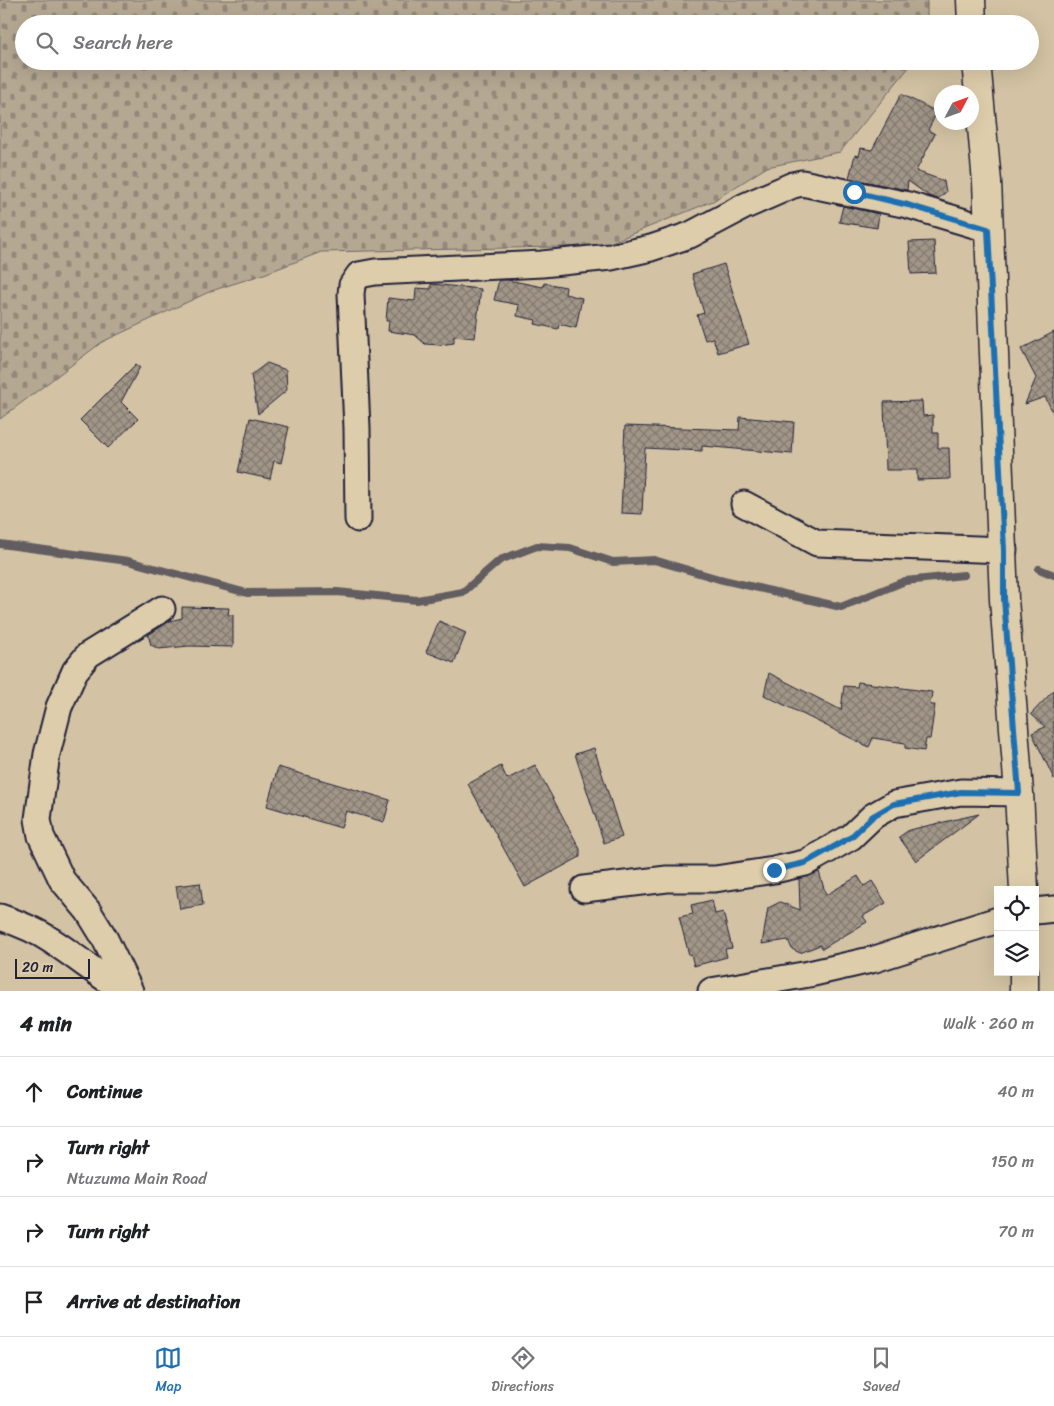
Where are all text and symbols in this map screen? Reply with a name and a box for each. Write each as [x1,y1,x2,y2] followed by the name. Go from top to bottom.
[15,15,1039,70] search box
[73,26,173,59] text: Search here
[33,29,61,57] icon: search
[934,85,979,130] north arrow
[843,181,866,204] route start
[763,859,786,882] route end
[994,886,1039,976] map controls
[994,886,1039,931] button: locate
[994,931,1039,976] button: layers
[22,955,53,980] text: 20 m
[15,956,90,979] scale bar
[20,1005,72,1043] text: 4 min
[943,1009,1034,1038] text: Walk · 260 m
[67,1075,143,1108] text: Continue
[997,1077,1034,1106] text: 40 m
[20,1078,48,1106] icon: ahead
[67,1131,149,1164] text: Turn right
[991,1147,1034,1176] text: 150 m
[20,1148,48,1176] icon: right
[67,1164,207,1193] text: Ntuzuma Main Road
[67,1215,149,1248] text: Turn right
[998,1217,1034,1246] text: 70 m
[20,1218,48,1246] icon: right
[67,1285,240,1318] text: Arrive at destination
[20,1288,48,1316] icon: arrive
[154,1344,182,1399] tab: Map
[491,1344,554,1399] tab: Directions
[863,1344,900,1399] tab: Saved

